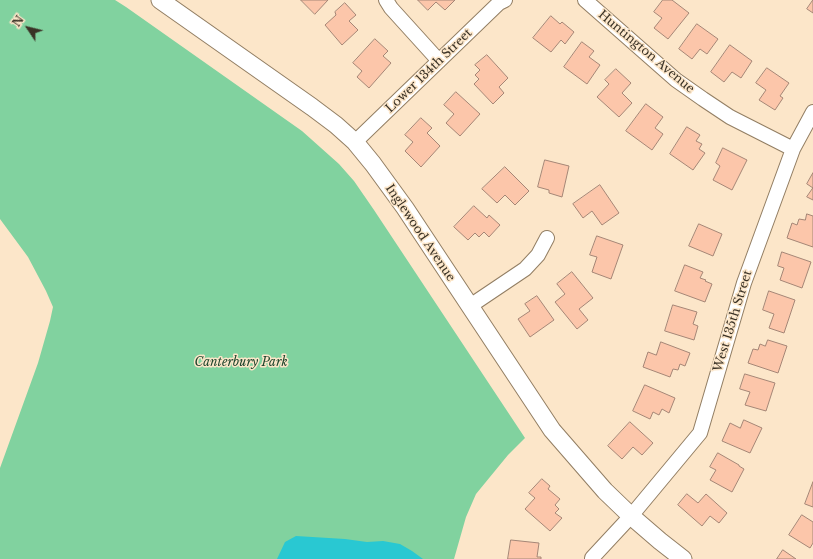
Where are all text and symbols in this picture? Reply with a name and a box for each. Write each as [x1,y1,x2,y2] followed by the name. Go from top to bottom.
[8,8,48,48] north arrow
[595,8,697,96] street label: Huntington Avenue
[9,13,27,29] text: N
[383,26,475,116] street label: Lower 134th Street
[382,182,458,284] street label: Inglewood Avenue
[711,269,755,373] street label: West 135th Street
[194,356,288,370] park label: Canterbury Park

